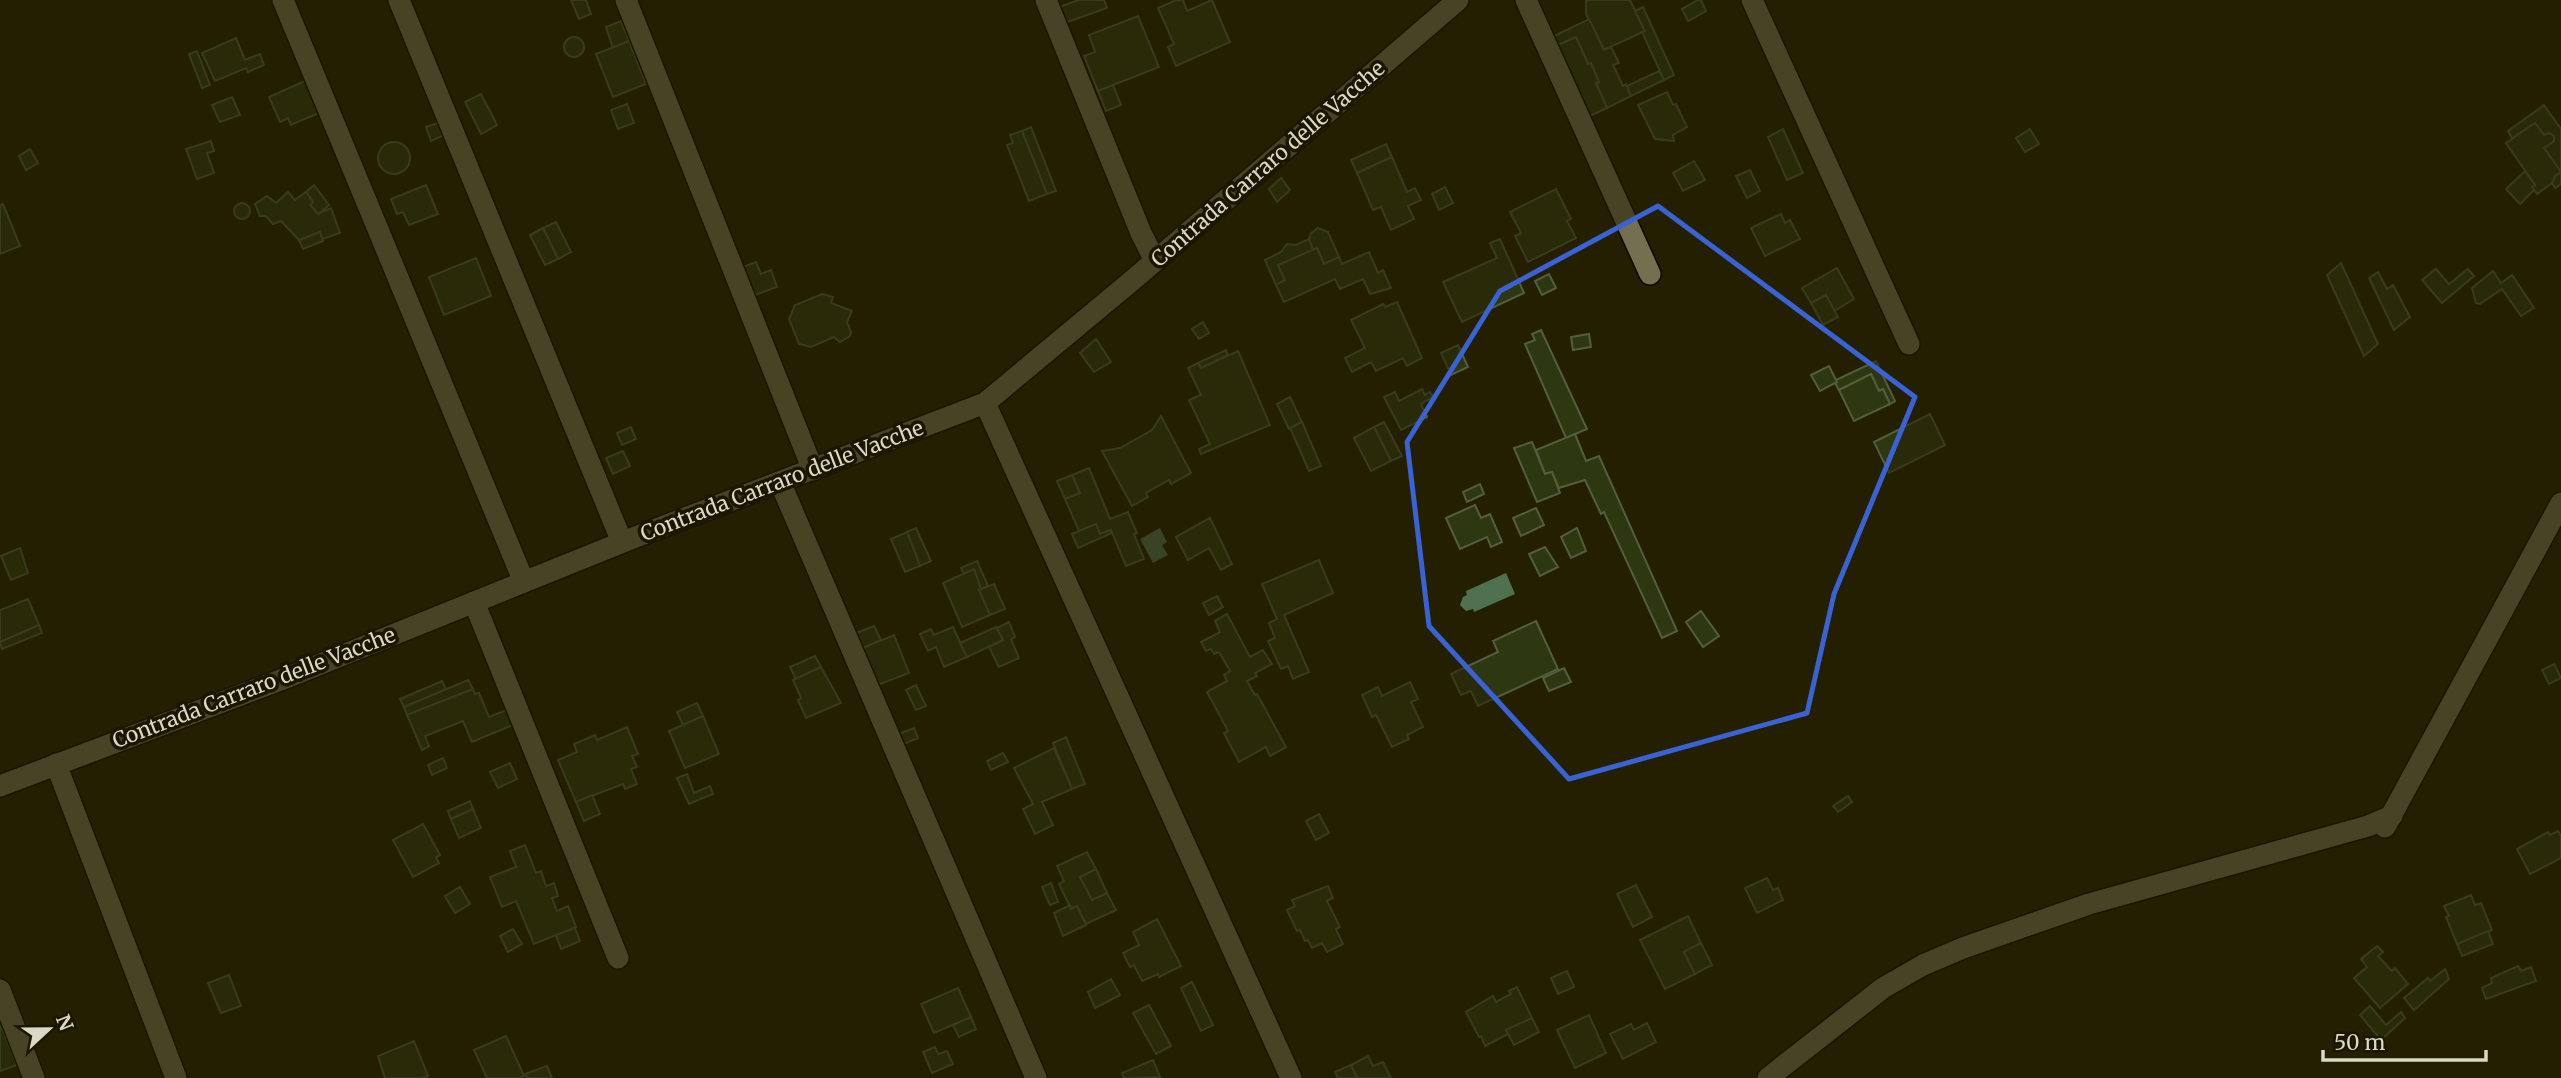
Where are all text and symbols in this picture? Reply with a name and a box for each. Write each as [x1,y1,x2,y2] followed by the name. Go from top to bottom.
[1145,55,1390,273] street label: Contrada Carraro delle Vacche
[637,414,927,547] street label: Contrada Carraro delle Vacche
[109,621,399,754] street label: Contrada Carraro delle Vacche
[14,994,84,1064] north arrow
[51,1011,79,1034] text: N
[2323,1018,2486,1062] scale bar
[2334,1029,2385,1056] text: 50 m

